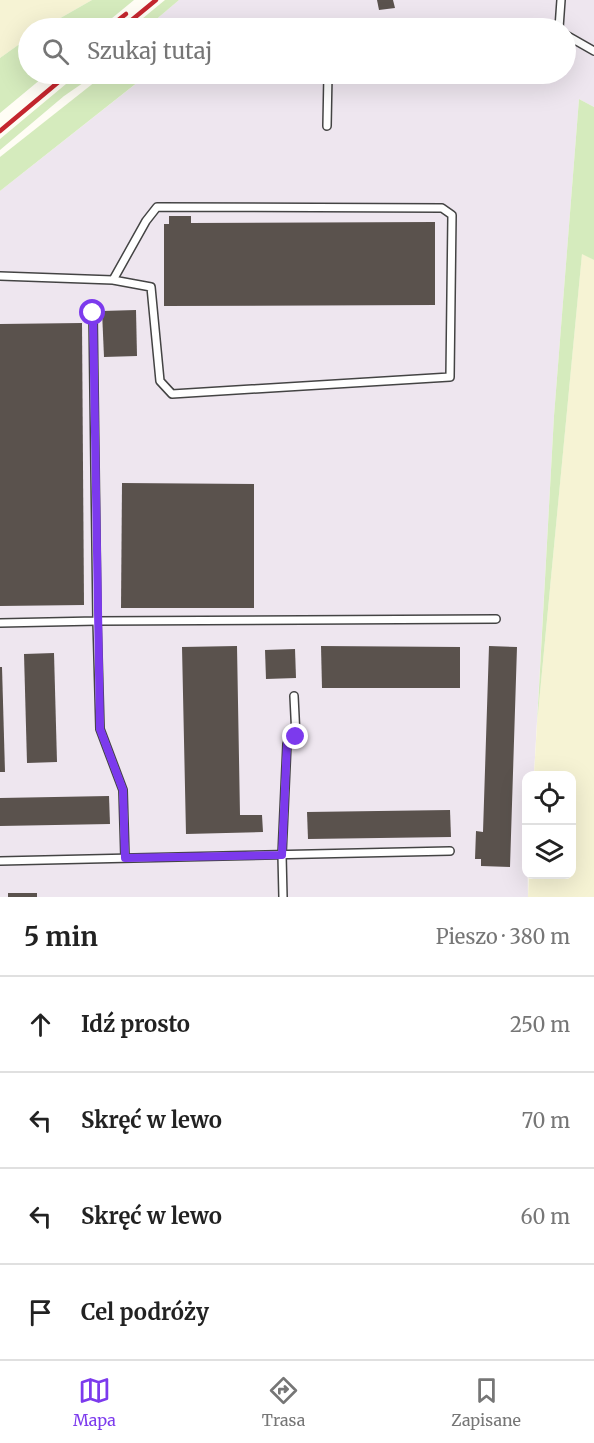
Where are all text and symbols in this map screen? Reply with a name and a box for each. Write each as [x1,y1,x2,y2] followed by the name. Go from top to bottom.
[18,18,576,84] search box
[39,35,72,68] icon: search
[87,37,212,65] text: Szukaj tutaj
[79,299,105,325] route start
[282,723,308,749] route end
[522,771,576,879] map controls
[522,771,576,825] button: locate
[522,825,576,879] button: layers
[24,920,98,953] text: 5 min
[436,924,570,949] text: Pieszo · 380 m
[24,1008,57,1041] icon: ahead
[81,1010,190,1038] text: Idź prosto
[510,1012,570,1037] text: 250 m
[24,1104,57,1137] icon: left
[81,1106,222,1134] text: Skręć w lewo
[522,1108,570,1133] text: 70 m
[24,1200,57,1233] icon: left
[81,1202,222,1230] text: Skręć w lewo
[520,1204,570,1229] text: 60 m
[24,1296,57,1329] icon: arrive
[81,1298,209,1326] text: Cel podróży
[73,1374,116,1430] tab: Mapa
[262,1374,305,1430] tab: Trasa
[451,1374,521,1430] tab: Zapisane

